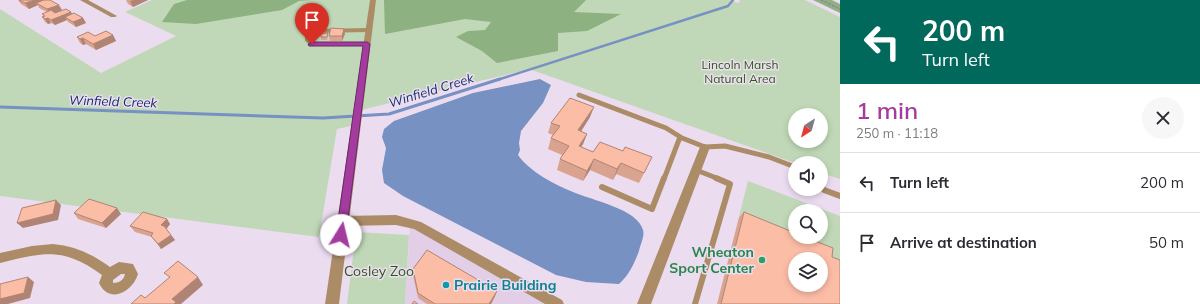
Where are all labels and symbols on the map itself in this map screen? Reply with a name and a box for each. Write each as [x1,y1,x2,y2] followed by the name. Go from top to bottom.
[295,3,329,44] pin
[702,57,778,86] park label: Lincoln Marsh Natural Area
[386,69,476,111] water label: Winfield Creek
[69,91,158,111] water label: Winfield Creek
[788,108,828,148] north arrow
[320,214,362,256] position arrow
[669,243,754,277] place label: Wheaton Sport Center
[757,255,767,265] marker: Wheaton Sport Center
[344,262,414,280] park label: Cosley Zoo
[454,276,556,294] place label: Prairie Building
[441,280,451,290] marker: Prairie Building

